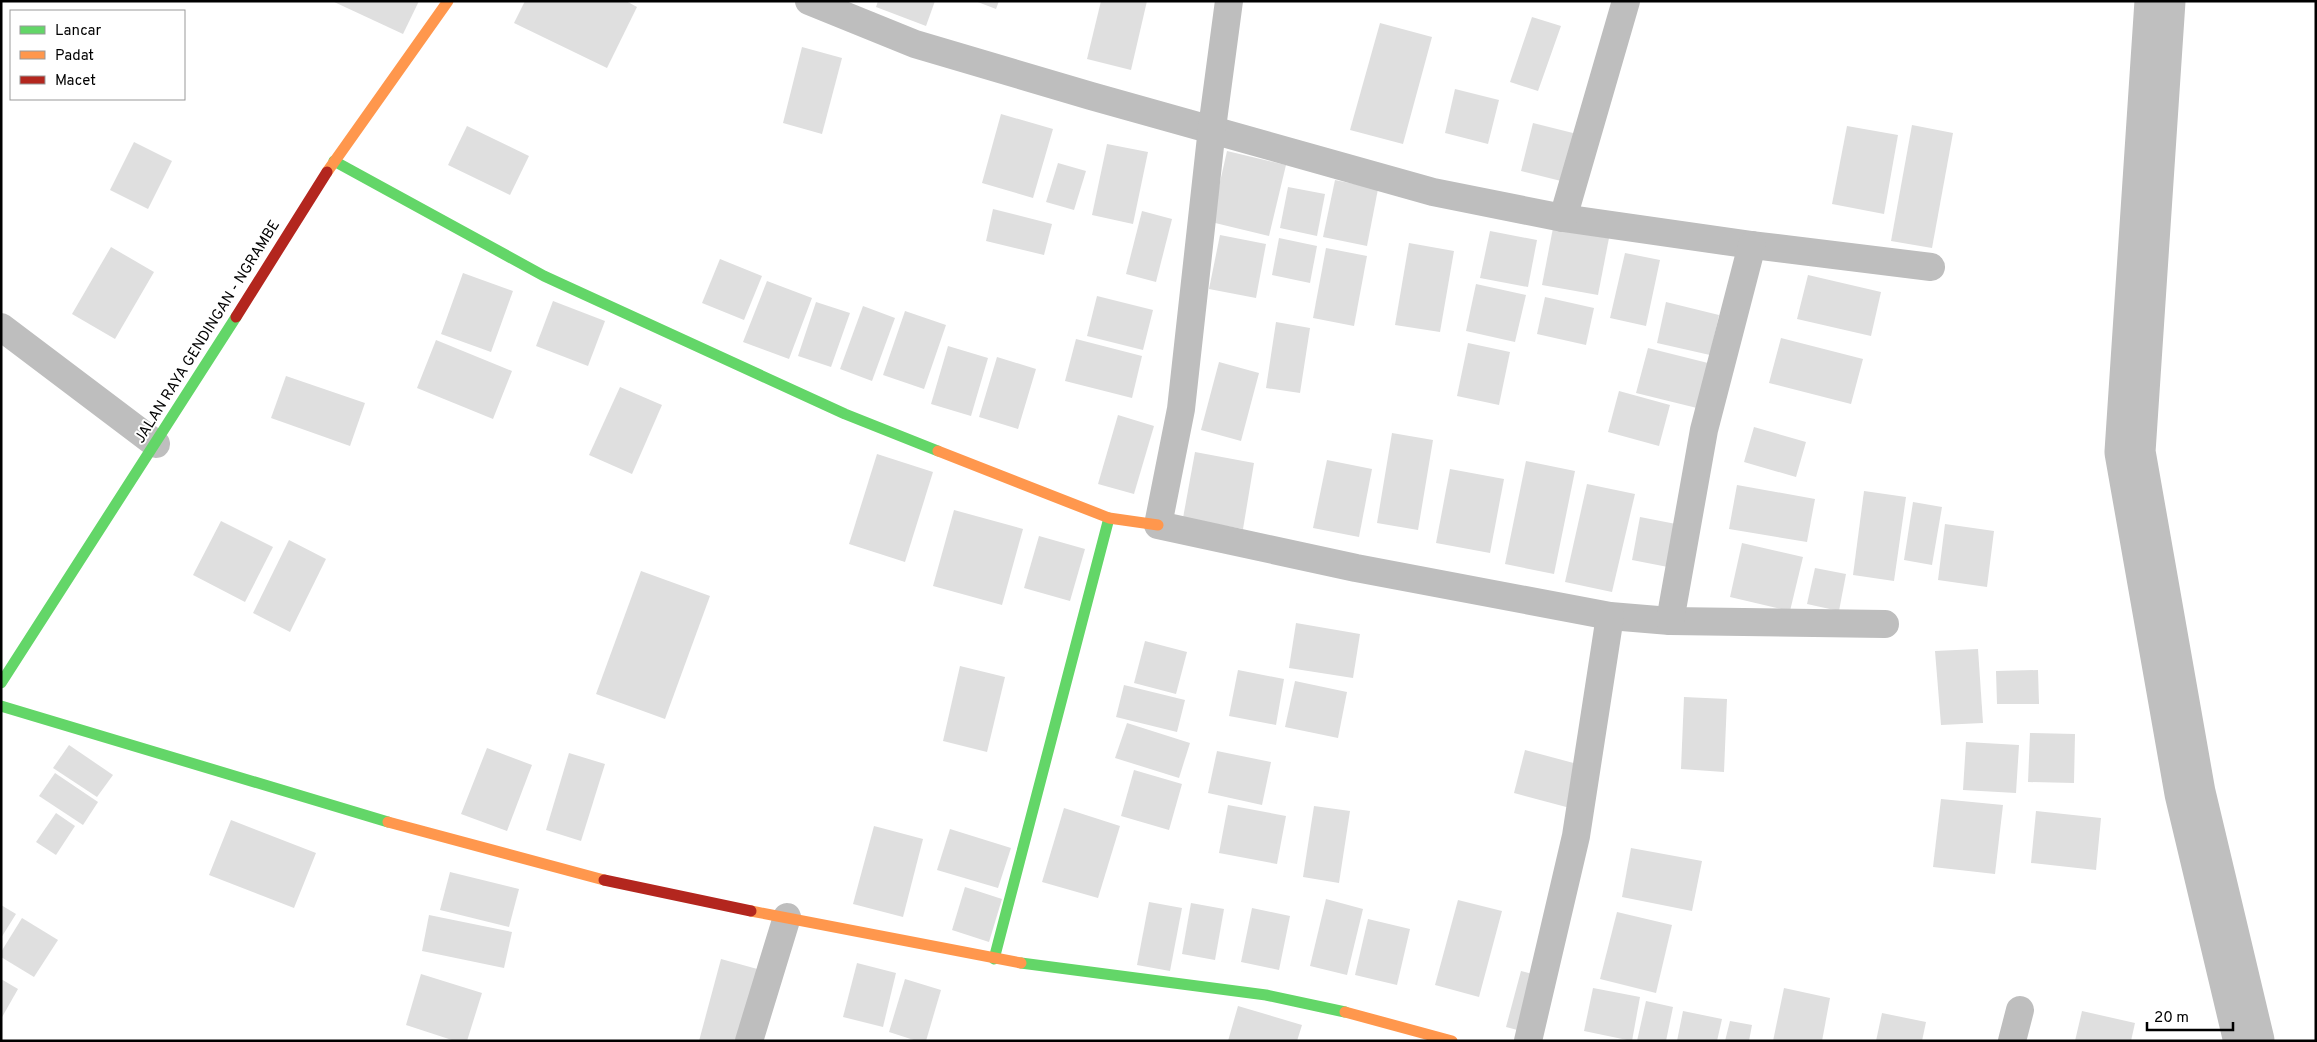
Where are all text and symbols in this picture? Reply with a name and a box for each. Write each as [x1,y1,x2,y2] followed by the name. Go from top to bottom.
[10,10,185,100] legend
[55,22,102,41] text: Lancar
[55,47,94,66] text: Padat
[55,72,96,91] text: Macet
[131,217,285,447] street label: JALAN RAYA GENDINGAN - NGRAMBE
[2147,1000,2233,1032] scale bar
[2154,1009,2189,1028] text: 20 m

